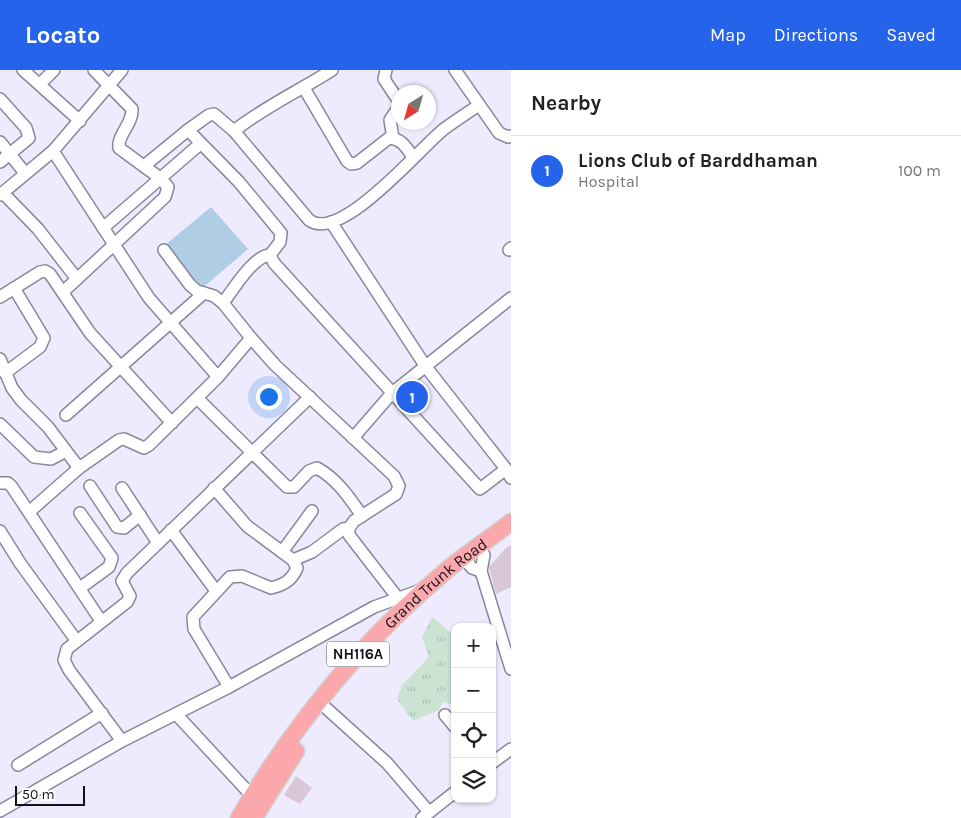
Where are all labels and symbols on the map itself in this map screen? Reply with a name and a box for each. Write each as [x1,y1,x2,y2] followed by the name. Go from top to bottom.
[391,85,436,130] north arrow
[396,378,428,416] pin: 1
[256,384,282,410] your location
[380,534,491,632] street label: Grand Trunk Road
[327,642,389,666] road number: NH116A
[15,783,85,806] scale bar

